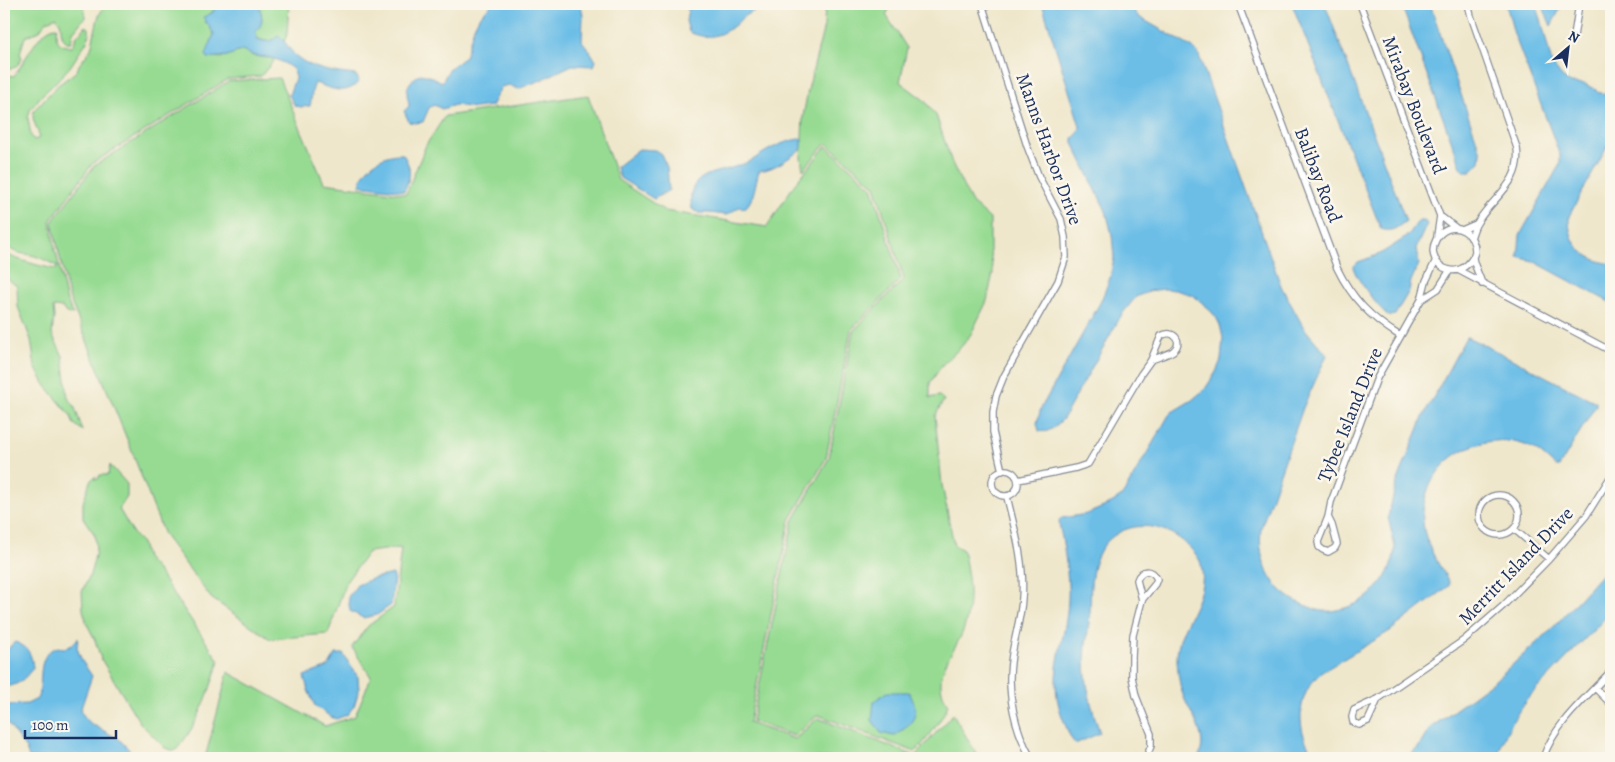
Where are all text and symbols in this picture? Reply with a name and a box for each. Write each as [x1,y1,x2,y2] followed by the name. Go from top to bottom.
[1542,22,1592,72] north arrow
[1565,26,1583,48] text: N
[1376,32,1453,179] street label: Mirabay Boulevard
[1009,69,1089,229] street label: Manns Harbor Drive
[1288,124,1348,227] street label: Balibay Road
[1311,344,1389,486] street label: Tybee Island Drive
[1453,501,1579,631] street label: Merritt Island Drive
[25,707,116,739] scale bar
[32,715,69,735] text: 100 m

